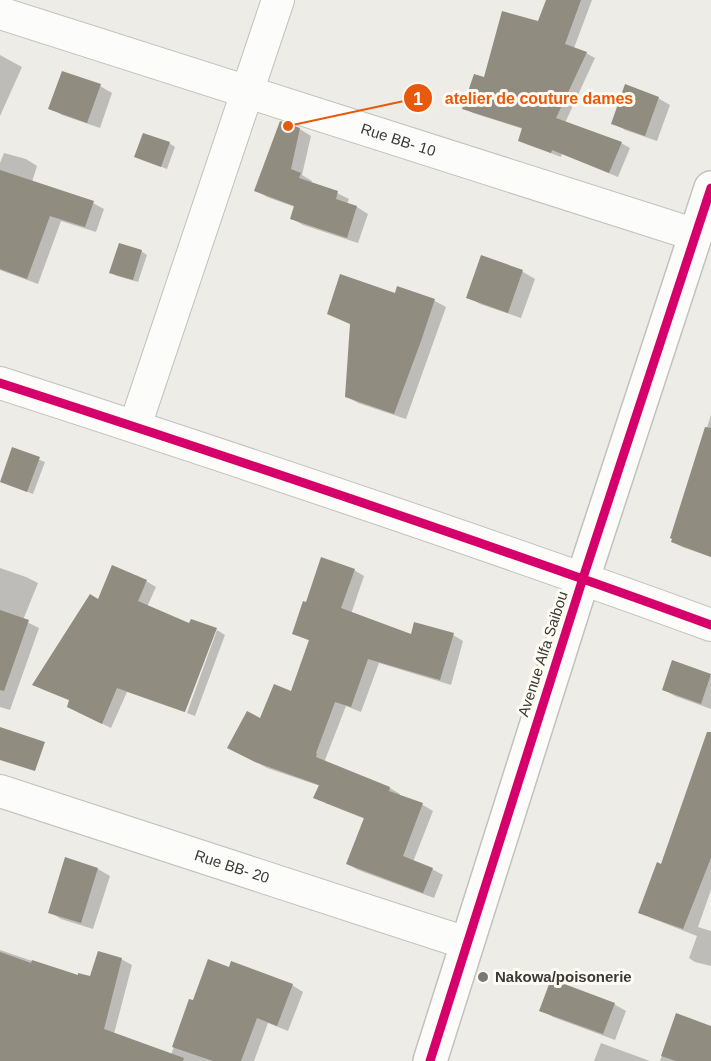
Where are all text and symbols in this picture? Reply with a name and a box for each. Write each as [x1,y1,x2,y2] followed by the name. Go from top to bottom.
[403,81,645,115] callout: atelier de couture dames
[413,89,423,109] text: 1
[445,90,633,107] text: atelier de couture dames
[359,120,438,159] street label: Rue BB- 10
[514,589,571,719] street label: Avenue Alfa Saibou
[193,846,272,886] street label: Rue BB- 20
[495,968,632,985] place label: Nakowa/poisonerie
[476,970,490,984] marker: Nakowa/poisonerie

